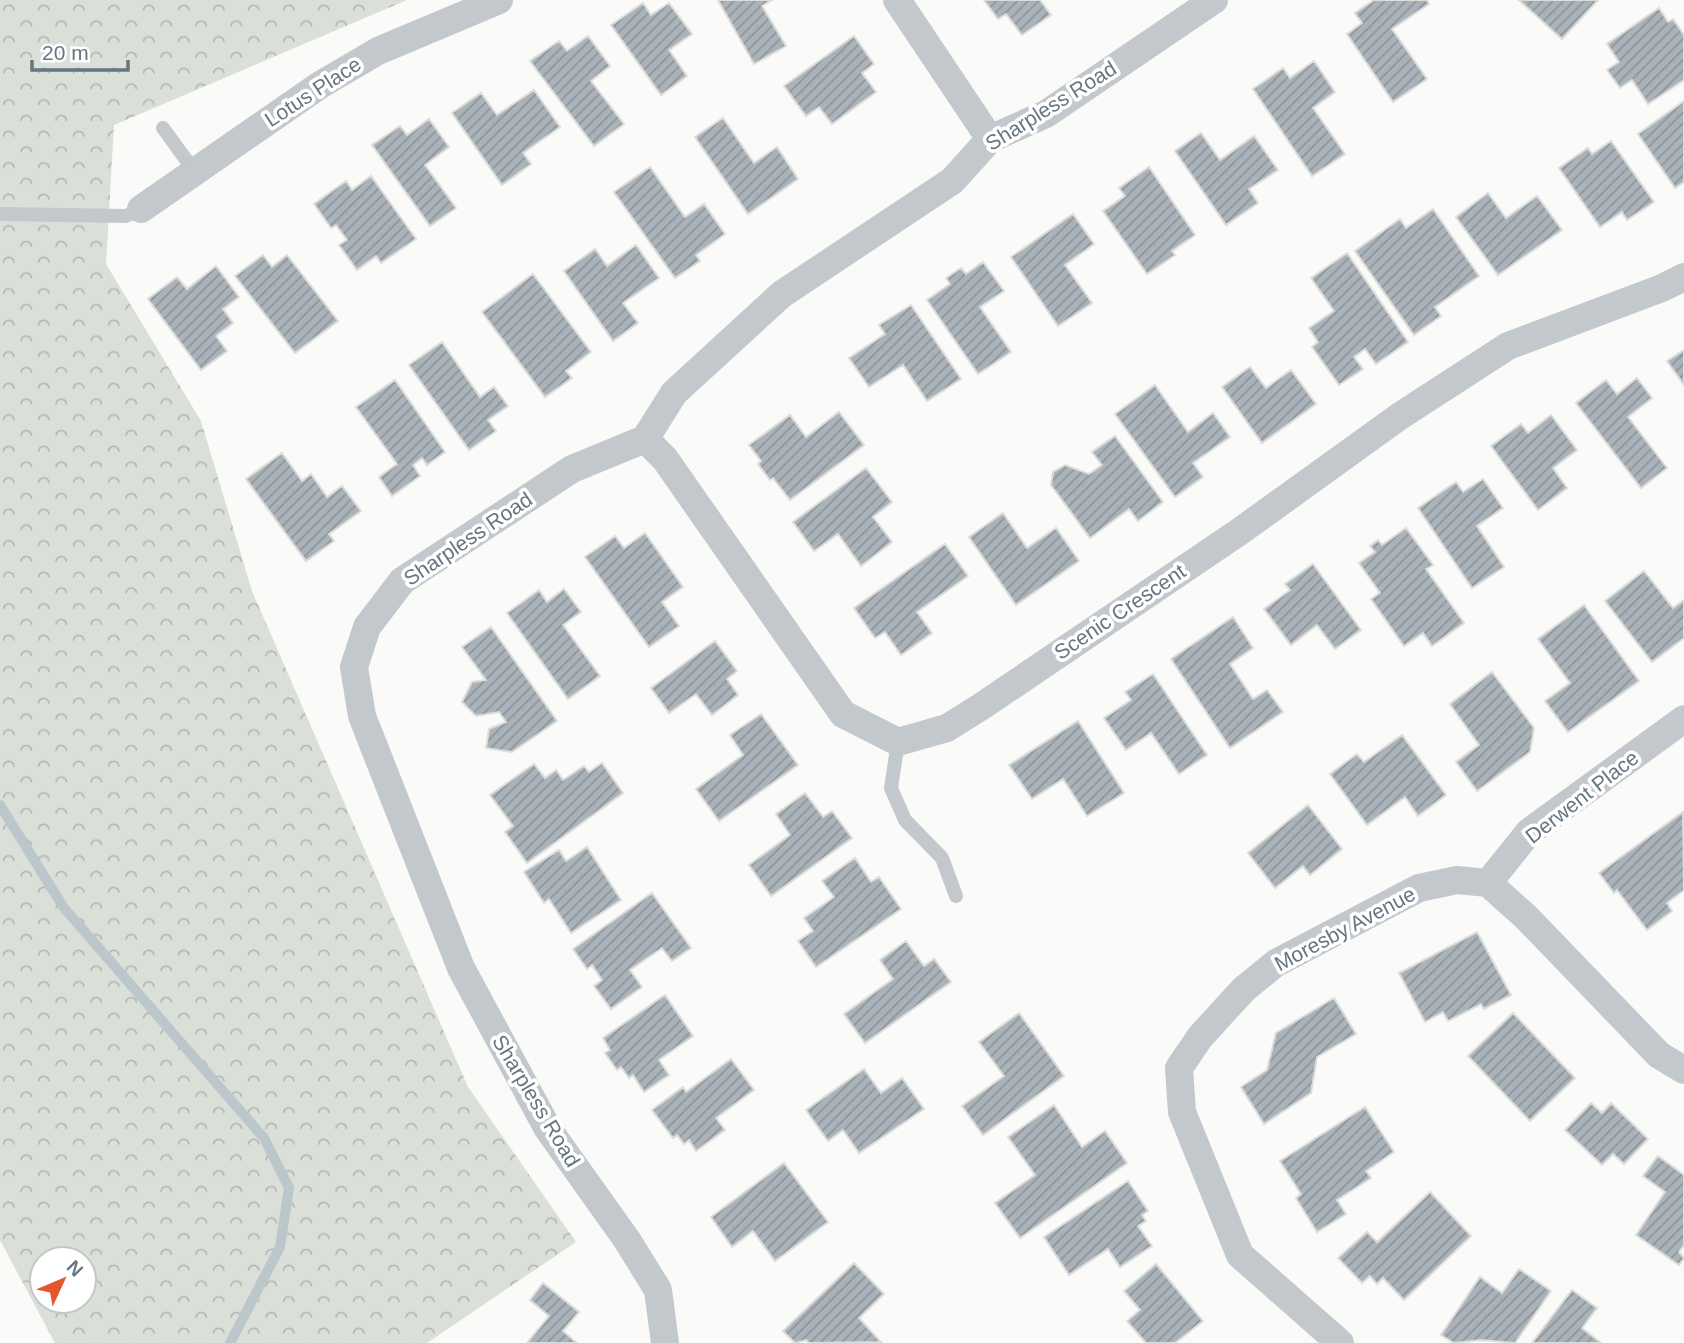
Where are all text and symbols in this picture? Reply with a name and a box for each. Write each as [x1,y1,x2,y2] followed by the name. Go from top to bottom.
[32,28,128,72] scale bar
[42,41,89,64] text: 20 m
[260,52,365,131] street label: Lotus Place
[981,56,1120,155] street label: Sharpless Road
[399,487,536,590] street label: Sharpless Road
[1050,559,1190,664] street label: Scenic Crescent
[1521,746,1643,848] street label: Derwent Place
[1270,882,1419,975] street label: Moresby Avenue
[488,1031,585,1171] street label: Sharpless Road
[28,1245,98,1315] north arrow
[63,1256,87,1281] text: N

